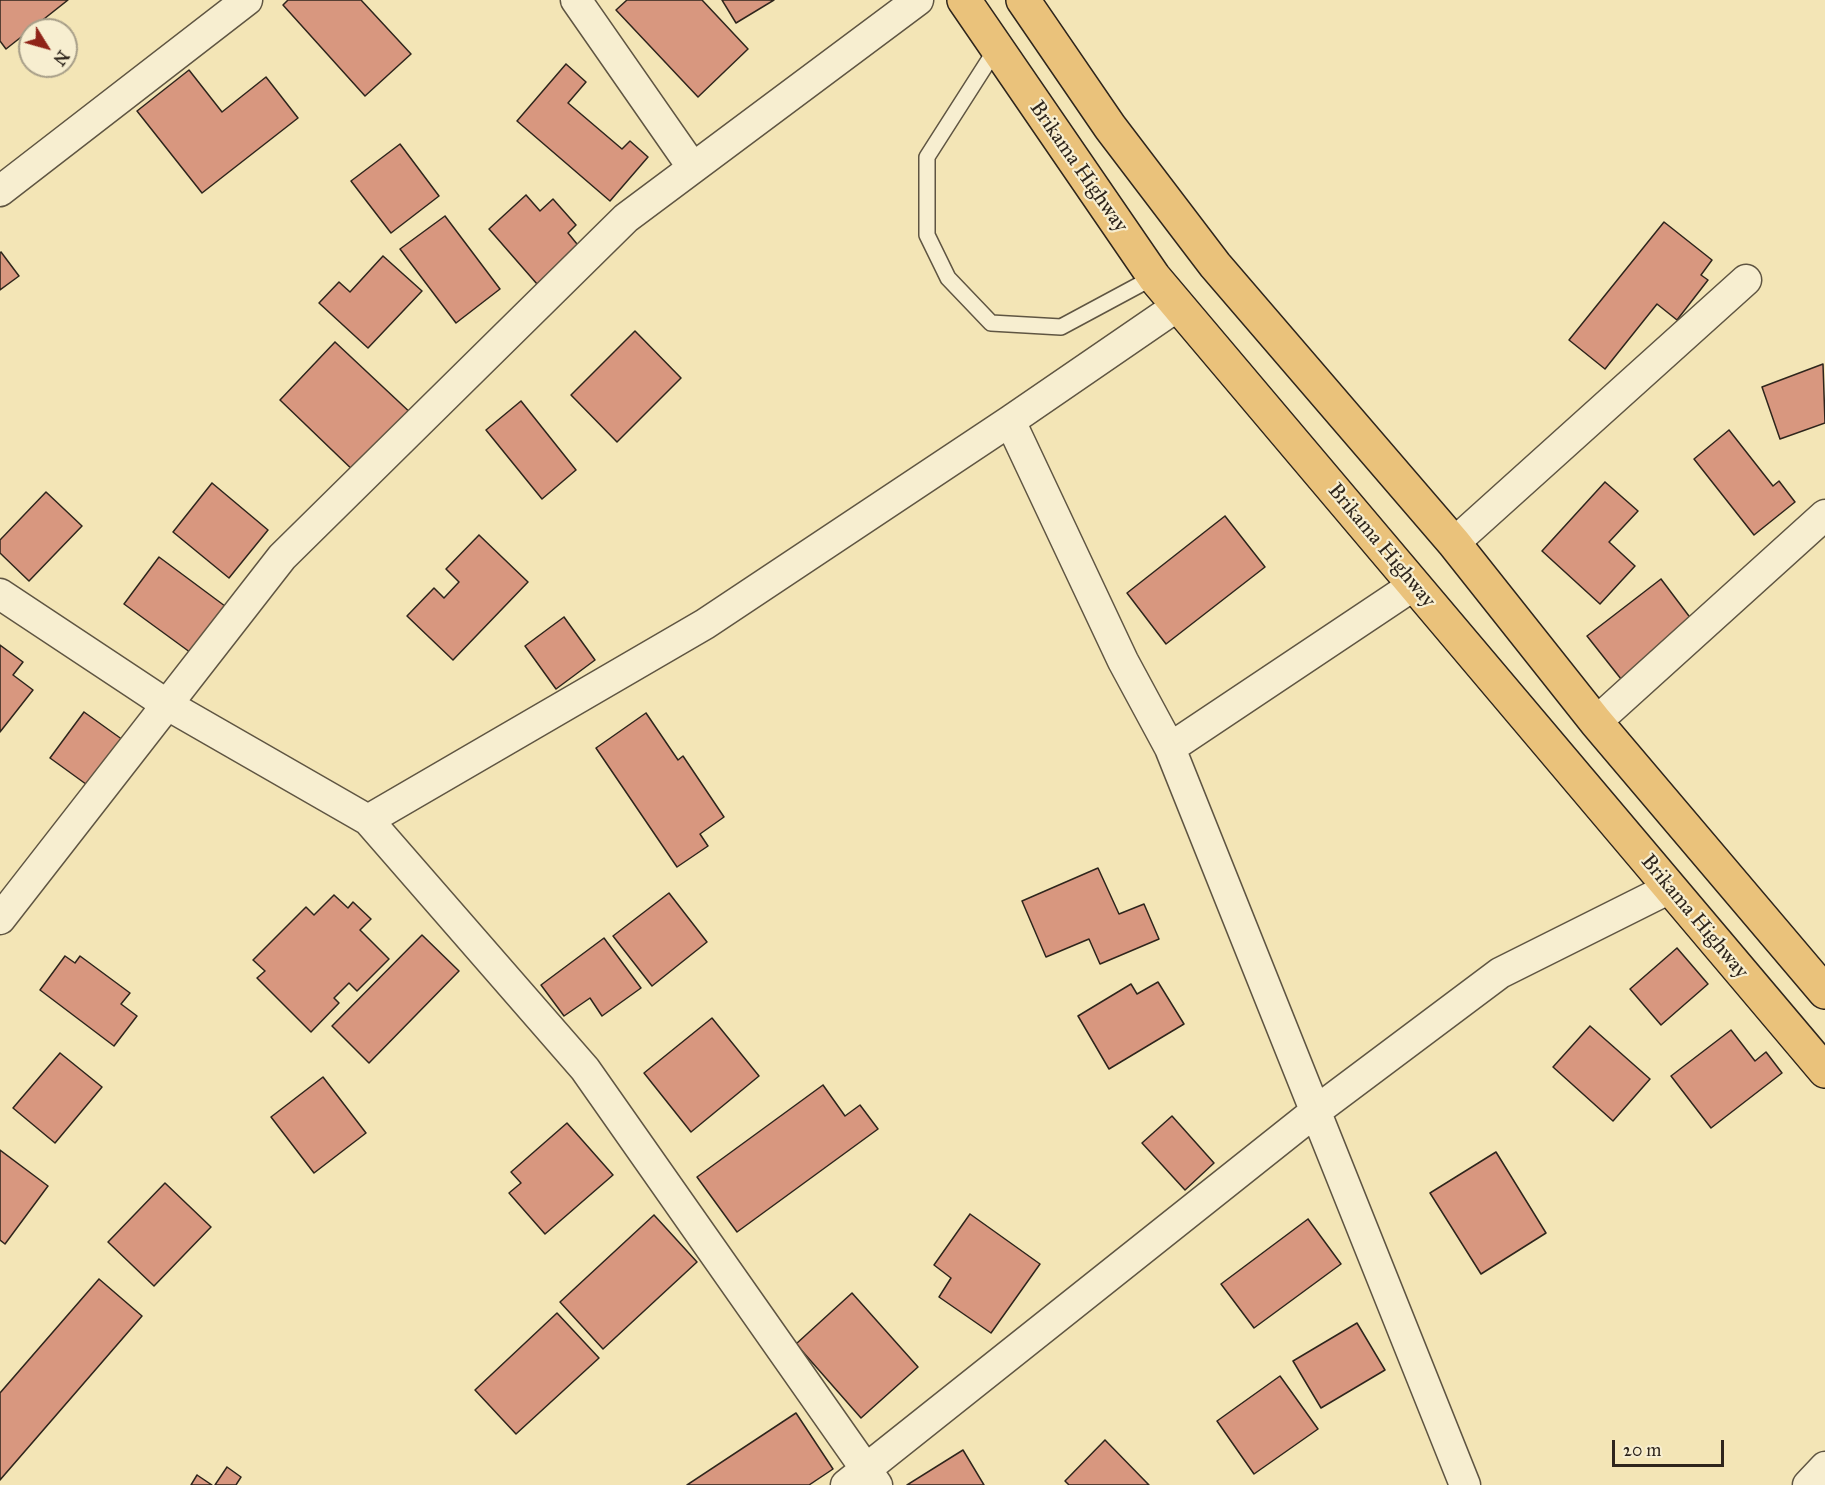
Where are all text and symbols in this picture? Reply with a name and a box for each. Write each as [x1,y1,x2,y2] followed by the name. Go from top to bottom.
[18,18,78,78] north arrow
[50,47,73,69] text: N
[1023,97,1133,237] street label: Brikama Highway
[1322,479,1440,613] street label: Brikama Highway
[1635,850,1753,984] street label: Brikama Highway
[1615,1428,1728,1466] scale bar
[1623,1439,1661,1461] text: 20 m

